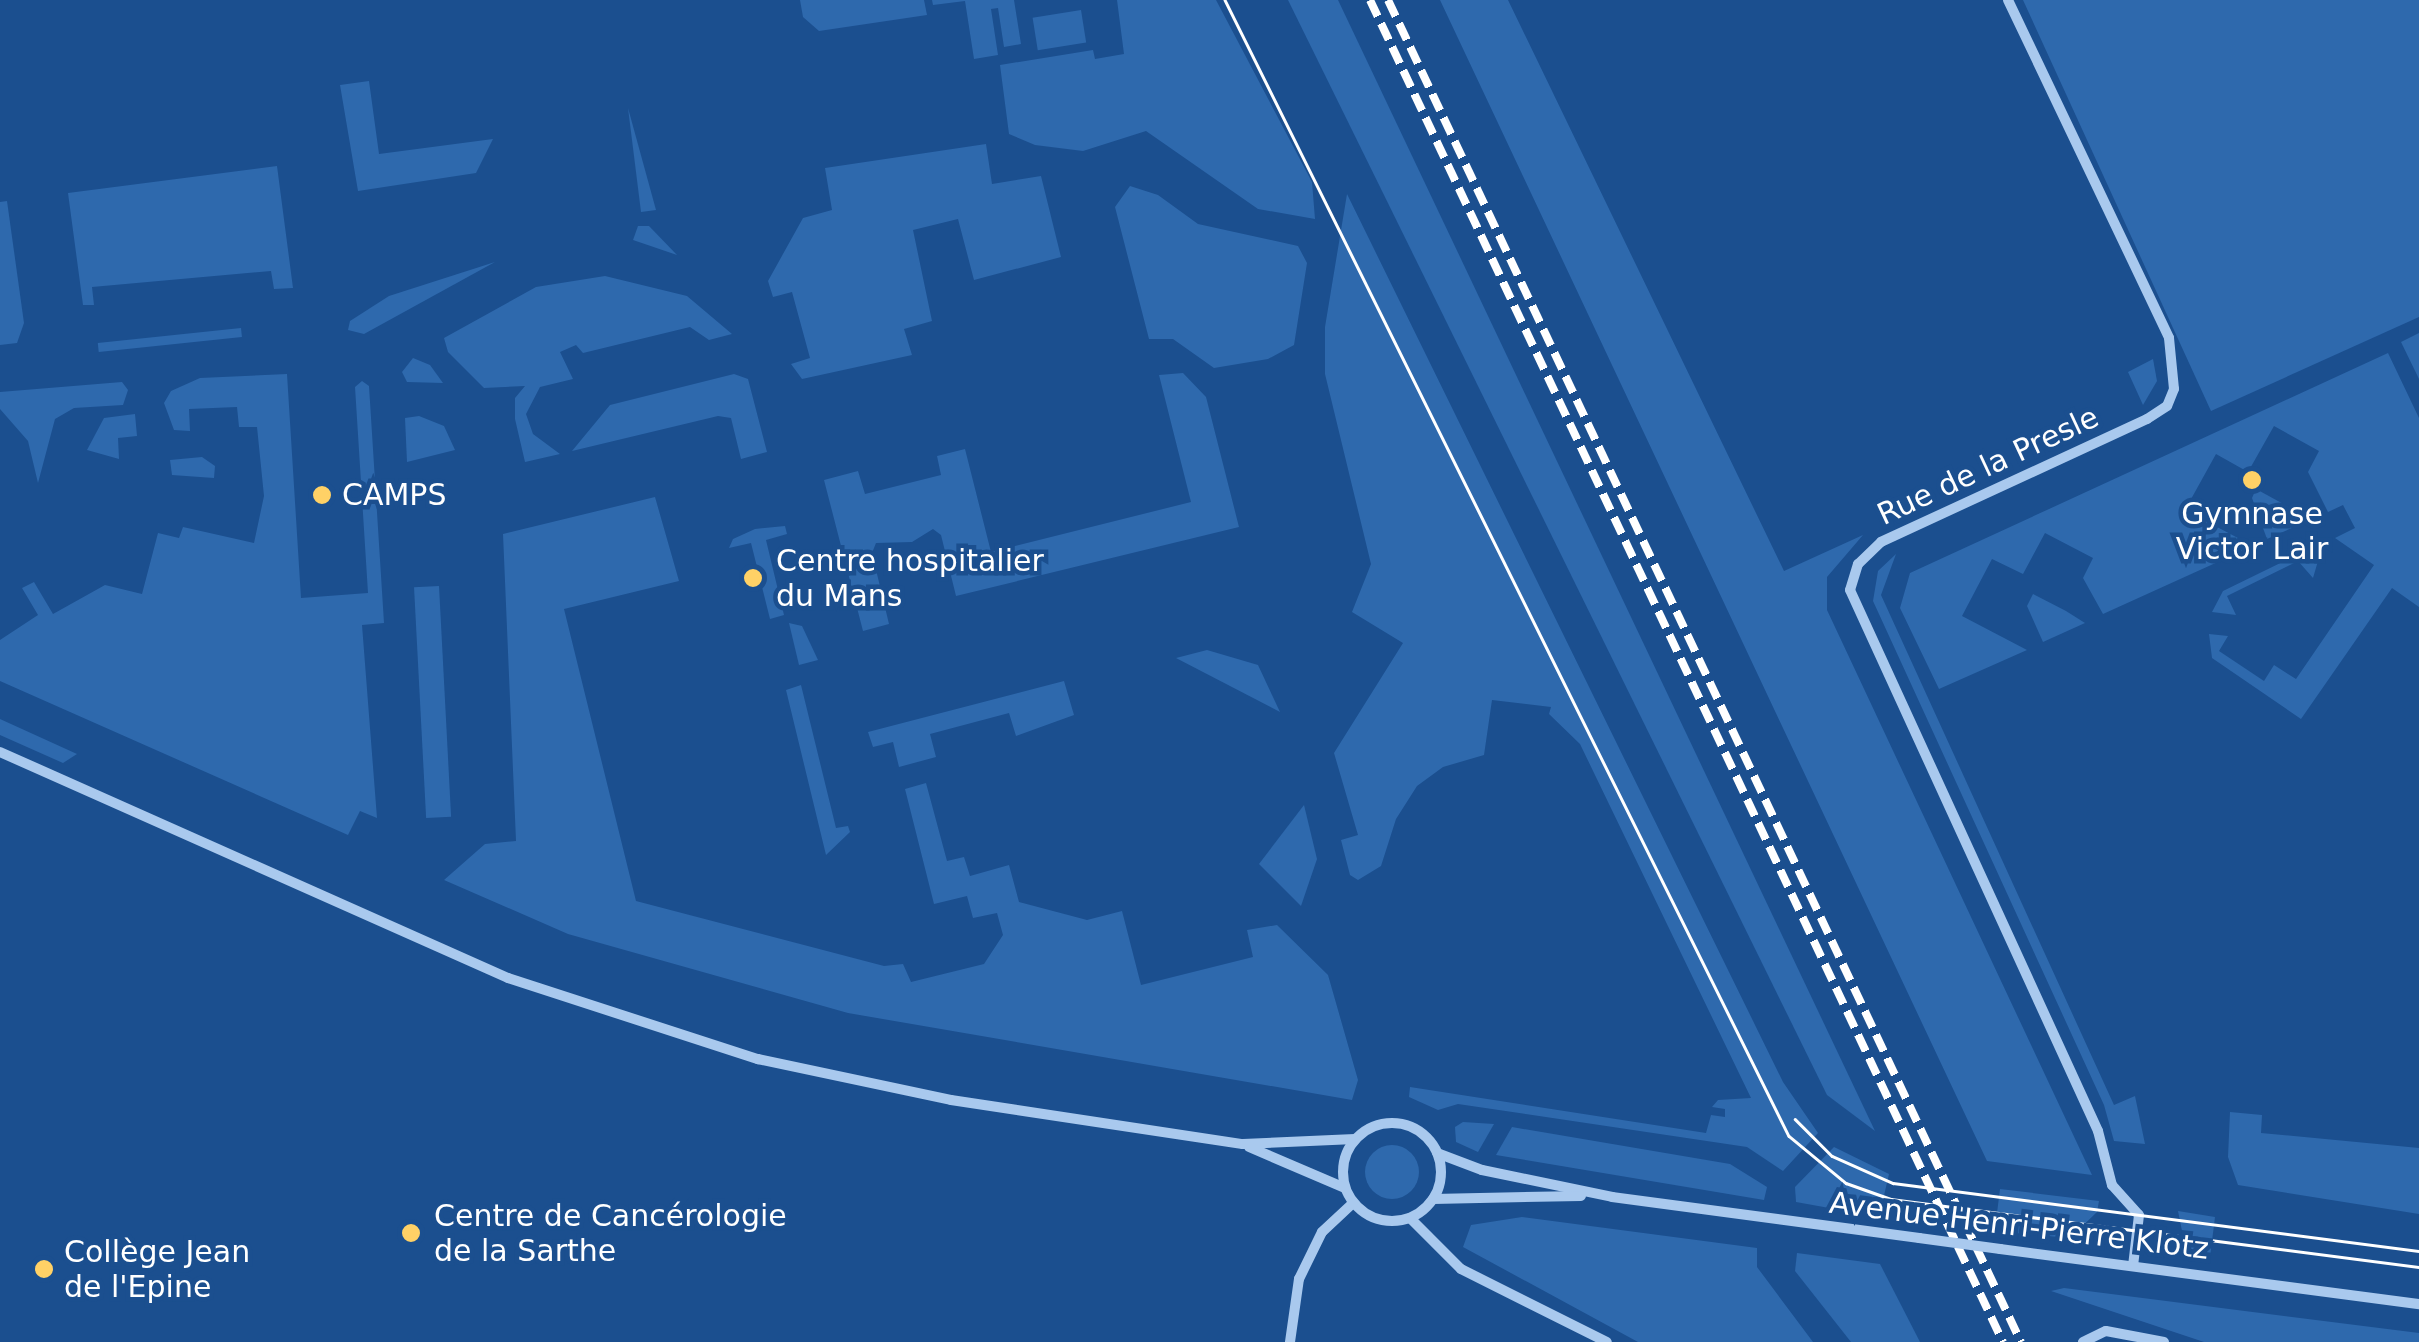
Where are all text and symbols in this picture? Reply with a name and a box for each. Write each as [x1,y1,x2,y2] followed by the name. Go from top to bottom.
[1872,399,2104,533] street label: Rue de la Presle
[2241,469,2263,491] marker: Gymnase Victor Lair
[342,477,446,513] place label: CAMPS
[311,484,333,506] marker: CAMPS
[2176,496,2328,566] place label: Gymnase Victor Lair
[776,543,1044,614] place label: Centre hospitalier du Mans
[740,565,766,591] marker: Centre hospitalier du Mans
[1827,1185,2211,1267] street label: Avenue Henri-Pierre Klotz
[434,1198,787,1268] place label: Centre de Cancérologie de la Sarthe
[398,1220,424,1246] marker: Centre de Cancérologie de la Sarthe
[64,1234,250,1304] place label: Collège Jean de l'Epine
[33,1258,55,1280] marker: Collège Jean de l'Epine

